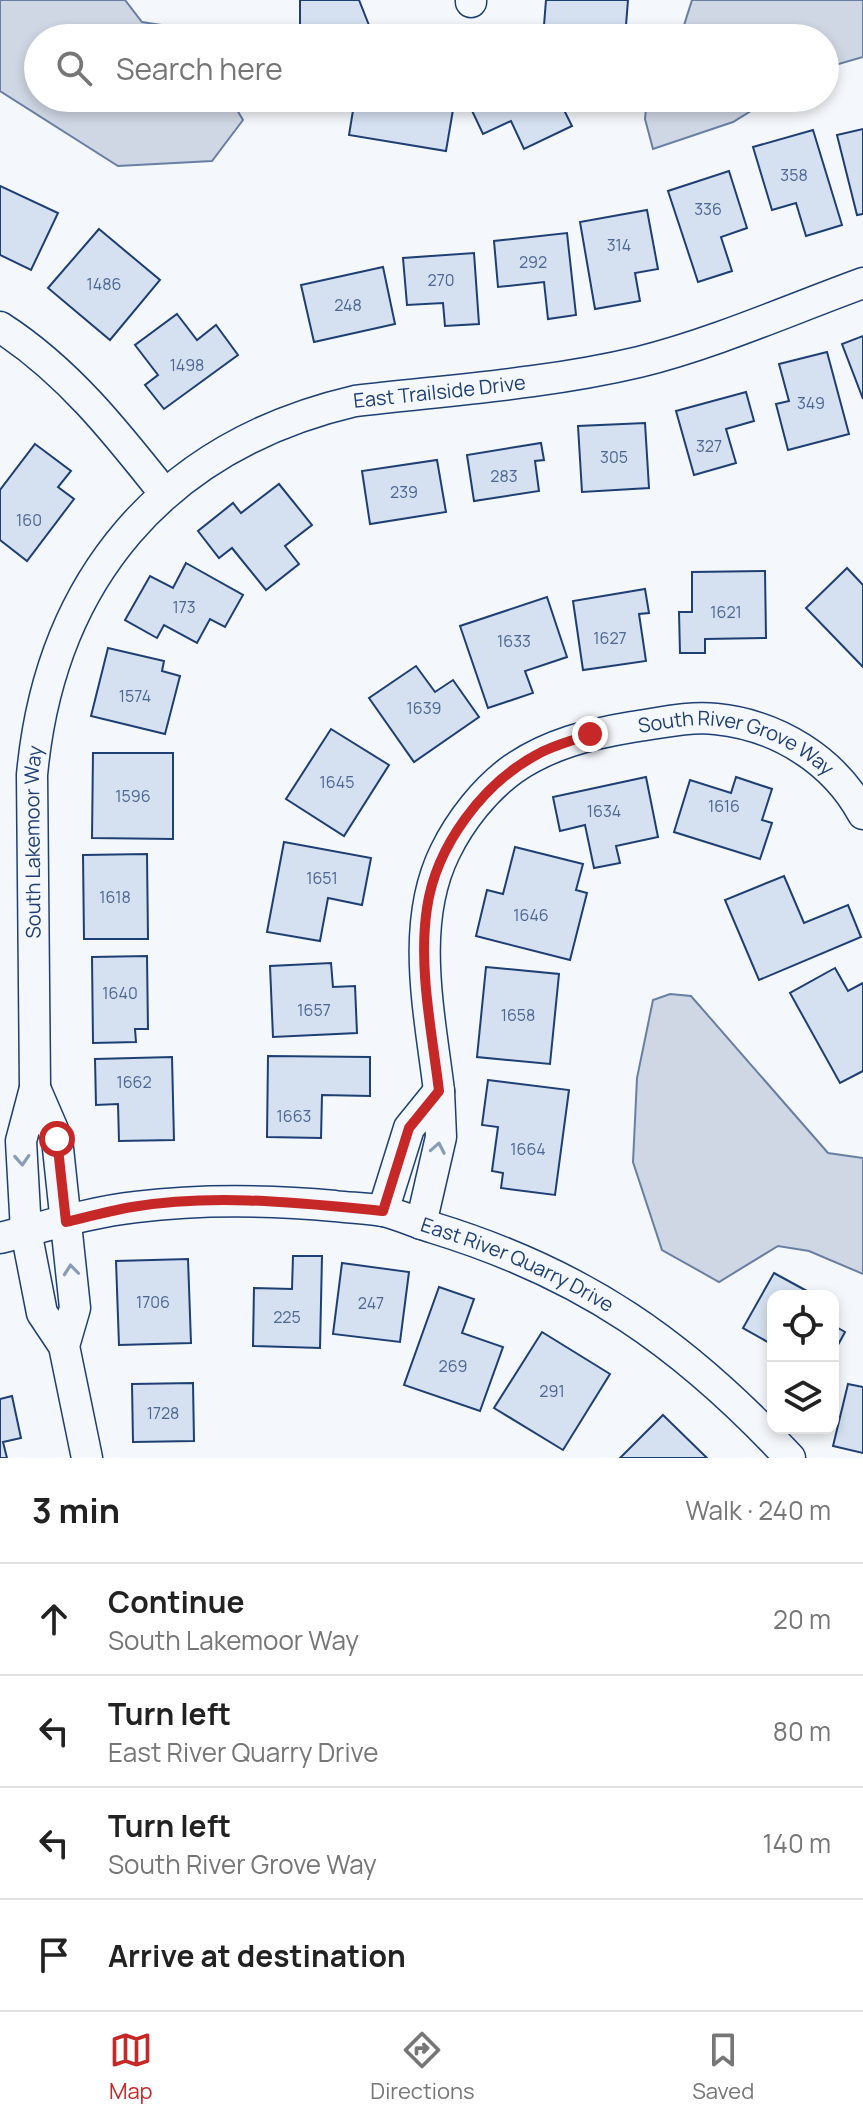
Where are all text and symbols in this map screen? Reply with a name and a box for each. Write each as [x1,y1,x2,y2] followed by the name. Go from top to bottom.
[24,24,839,112] search box
[52,46,96,90] icon: search
[116,48,283,89] text: Search here
[780,164,808,186] house number: 358
[694,198,722,220] house number: 336
[607,234,631,256] house number: 314
[519,251,547,273] house number: 292
[428,269,454,291] house number: 270
[87,273,121,295] house number: 1486
[334,294,362,316] house number: 248
[170,354,204,376] house number: 1498
[352,368,527,414] street label: East Trailside Drive
[797,392,825,414] house number: 349
[696,435,722,457] house number: 327
[600,446,628,468] house number: 305
[490,465,518,487] house number: 283
[390,481,418,503] house number: 239
[16,509,42,531] house number: 160
[172,596,196,618] house number: 173
[710,601,742,623] house number: 1621
[593,627,627,649] house number: 1627
[497,630,531,652] house number: 1633
[119,685,151,707] house number: 1574
[407,697,441,719] house number: 1639
[636,704,841,781] street label: South River Grove Way
[572,716,608,752] route end
[18,743,48,939] street label: South Lakemoor Way
[320,771,354,793] house number: 1645
[115,785,151,807] house number: 1596
[708,795,740,817] house number: 1616
[587,800,621,822] house number: 1634
[306,867,338,889] house number: 1651
[99,886,131,908] house number: 1618
[513,904,549,926] house number: 1646
[102,982,138,1004] house number: 1640
[297,999,331,1021] house number: 1657
[501,1004,535,1026] house number: 1658
[116,1071,152,1093] house number: 1662
[277,1105,311,1127] house number: 1663
[39,1121,75,1157] route start
[510,1138,546,1160] house number: 1664
[429,1142,446,1155] one-way arrow
[13,1154,30,1167] one-way arrow
[417,1211,619,1318] street label: East River Quarry Drive
[62,1263,79,1276] one-way arrow
[767,1290,839,1434] map controls
[767,1290,839,1362] button: locate
[136,1291,170,1313] house number: 1706
[358,1292,384,1314] house number: 247
[273,1306,301,1328] house number: 225
[439,1355,467,1377] house number: 269
[767,1362,839,1434] button: layers
[539,1380,565,1402] house number: 291
[147,1402,179,1424] house number: 1728
[32,1487,120,1533] text: 3 min
[685,1492,831,1528] text: Walk · 240 m
[108,1581,244,1622] text: Continue
[32,1597,76,1641] icon: ahead
[773,1601,831,1637] text: 20 m
[108,1622,359,1658] text: South Lakemoor Way
[108,1693,231,1734] text: Turn left
[32,1709,76,1753] icon: left
[773,1713,831,1749] text: 80 m
[108,1734,378,1770] text: East River Quarry Drive
[108,1805,231,1846] text: Turn left
[32,1821,76,1865] icon: left
[762,1825,831,1861] text: 140 m
[108,1846,377,1882] text: South River Grove Way
[32,1933,76,1977] icon: arrive
[108,1935,406,1976] text: Arrive at destination
[109,2028,153,2106] tab: Map
[370,2028,475,2106] tab: Directions
[692,2028,754,2106] tab: Saved

